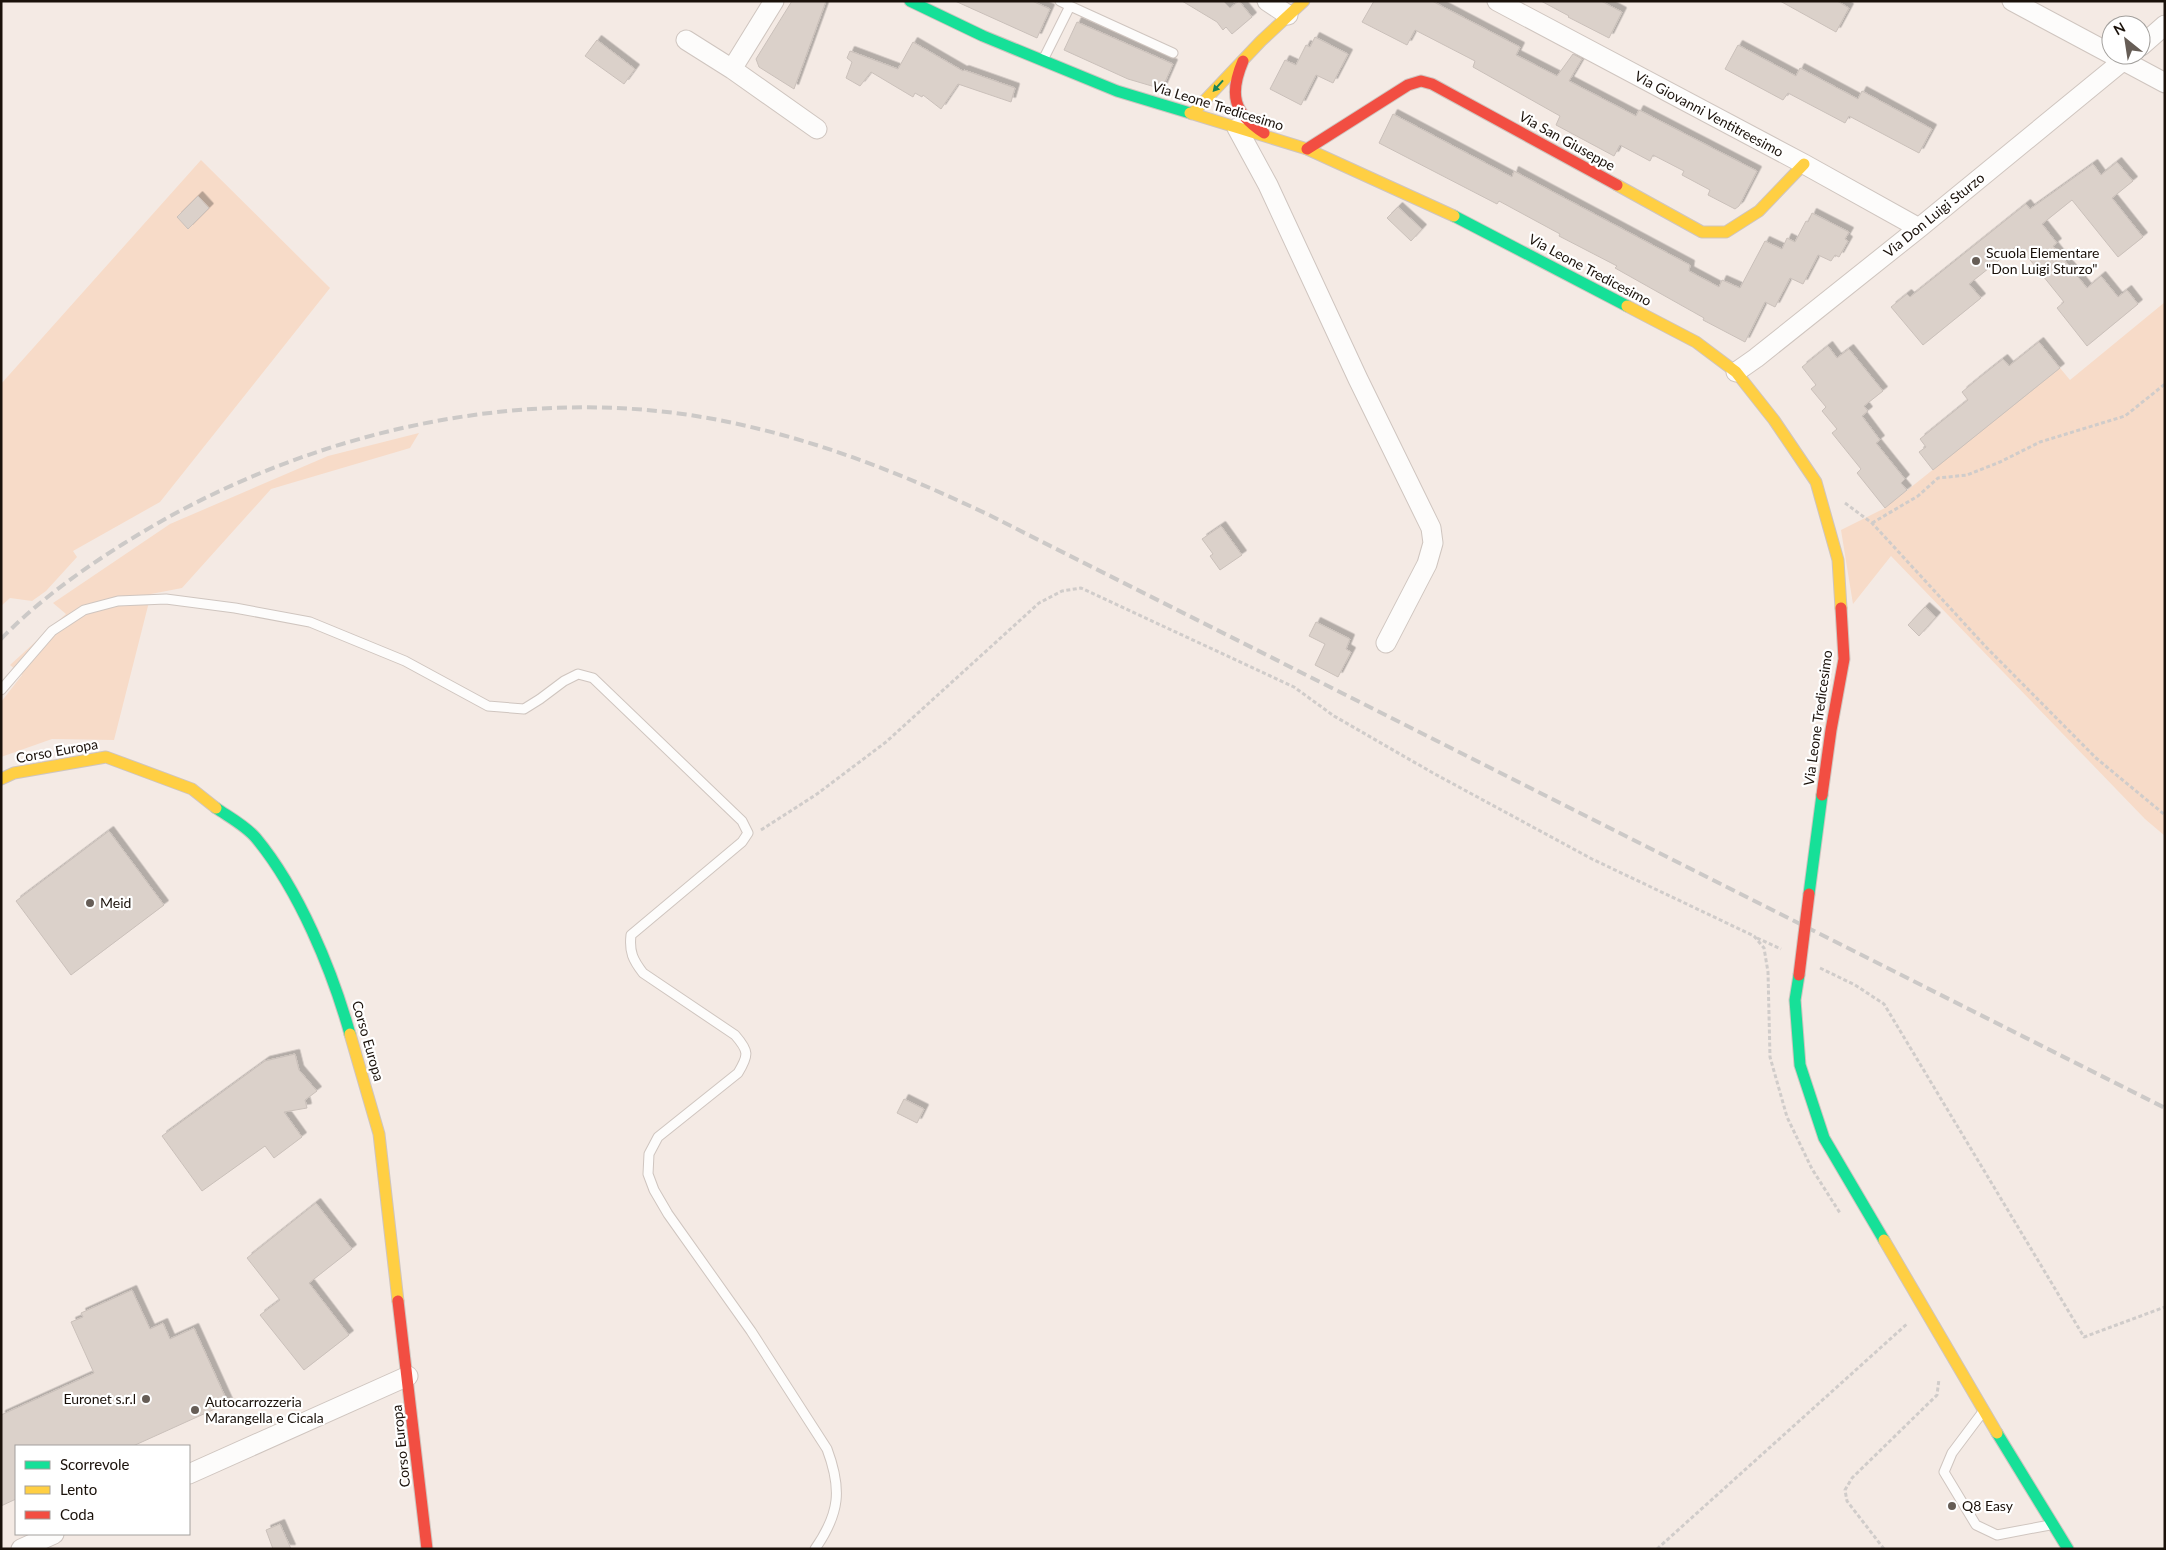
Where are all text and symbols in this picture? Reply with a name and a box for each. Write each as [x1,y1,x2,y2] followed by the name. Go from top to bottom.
[2101,15,2151,65] north arrow
[2110,18,2128,38] text: N
[1632,67,1787,160] street label: Via Giovanni Ventitreesimo
[1150,77,1286,134] street label: Via Leone Tredicesimo
[1212,79,1224,91] one-way arrow
[1516,107,1618,174] street label: Via San Giuseppe
[1880,169,1988,260] street label: Via Don Luigi Sturzo
[1526,230,1655,309] street label: Via Leone Tredicesimo
[1986,244,2099,277] place label: Scuola Elementare "Don Luigi Sturzo"
[1970,255,1982,267] marker: Scuola Elementare "Don Luigi Sturzo"
[1800,649,1835,787] street label: Via Leone Tredicesimo
[15,735,99,766] street label: Corso Europa
[100,894,131,911] place label: Meid
[84,897,96,909] marker: Meid
[349,999,388,1083] street label: Corso Europa
[63,1390,136,1407] place label: Euronet s.r.l
[140,1393,152,1405] marker: Euronet s.r.l
[205,1393,324,1426] place label: Autocarrozzeria Marangella e Cicala
[189,1404,201,1416] marker: Autocarrozzeria Marangella e Cicala
[388,1404,413,1488] street label: Corso Europa
[15,1445,190,1535] legend
[60,1455,130,1473] text: Scorrevole
[60,1480,97,1498] text: Lento
[1962,1497,2014,1514] place label: Q8 Easy
[1946,1500,1958,1512] marker: Q8 Easy
[60,1505,94,1523] text: Coda

